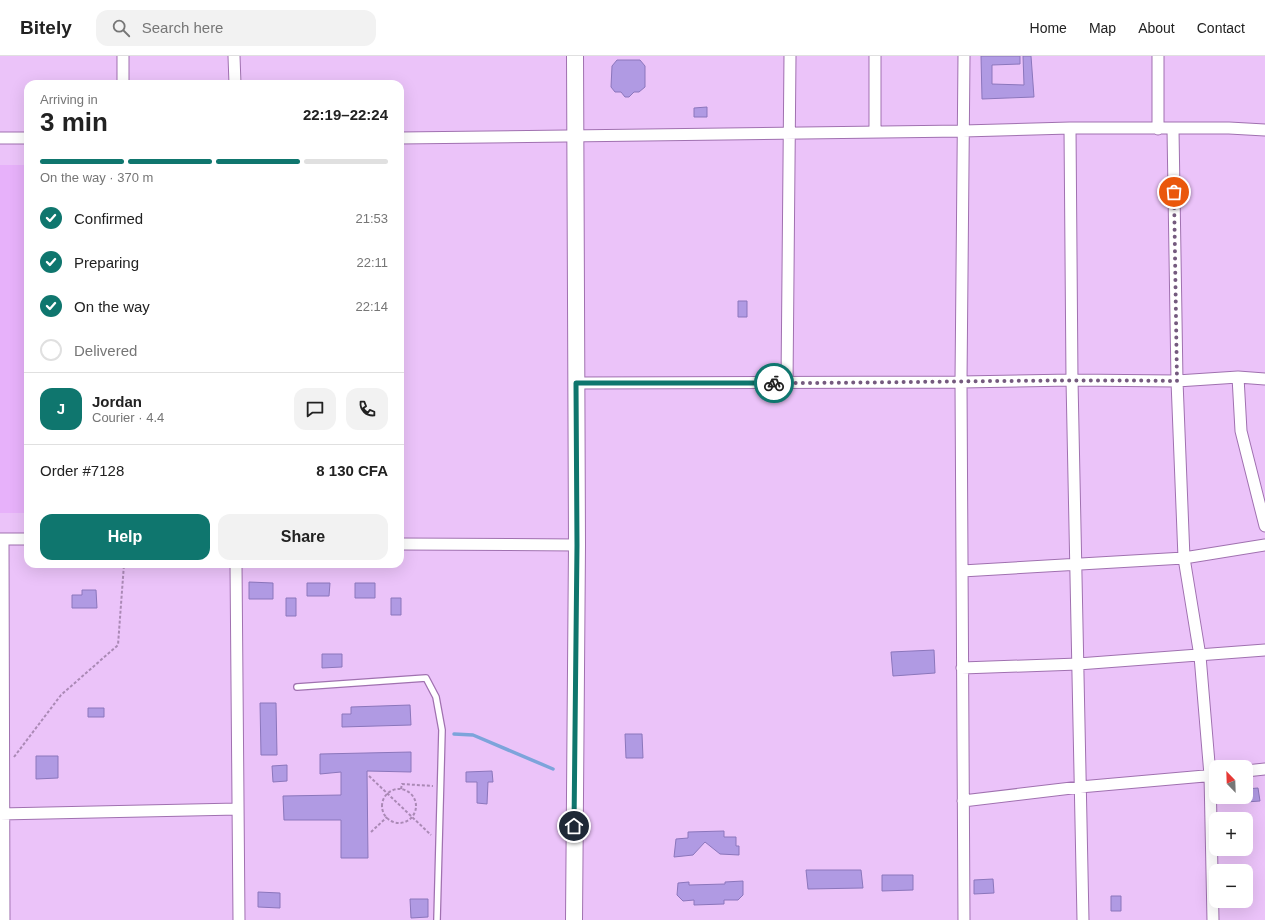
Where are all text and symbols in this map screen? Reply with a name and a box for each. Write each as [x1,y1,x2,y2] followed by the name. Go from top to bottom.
[96,10,376,46] search box
[20,17,72,38] text: Bitely
[110,17,132,39] icon: search
[142,19,223,36] text: Search here
[1030,20,1067,36] text: Home
[1089,20,1116,36] text: Map
[1138,20,1175,36] text: About
[1197,20,1245,36] text: Contact
[40,92,98,107] text: Arriving in
[303,106,388,123] text: 22:19–22:24
[40,107,108,137] text: 3 min
[40,170,153,185] text: On the way · 370 m
[1157,175,1191,209] pin
[1163,181,1185,203] icon: bag
[40,207,62,229] icon: check
[74,210,143,227] text: Confirmed
[355,211,388,226] text: 21:53
[40,251,62,273] icon: check
[74,254,139,271] text: Preparing
[356,255,388,270] text: 22:11
[40,295,62,317] icon: check
[74,298,150,315] text: On the way
[355,299,388,314] text: 22:14
[74,342,137,359] text: Delivered
[754,363,794,403] courier
[763,372,785,394] icon: bike
[294,388,336,430] button: chat
[346,388,388,430] button: phone
[92,393,142,410] text: Jordan
[57,400,65,417] text: J
[92,410,164,425] text: Courier · 4.4
[40,462,124,479] text: Order #7128
[316,462,388,479] text: 8 130 CFA
[40,514,210,560] button: Help
[218,514,388,560] button: Share
[1209,760,1253,804] north arrow
[1209,760,1253,908] map controls
[557,809,591,843] pin
[1209,812,1253,856] button: +
[563,815,585,837] icon: home
[1209,864,1253,908] button: −

